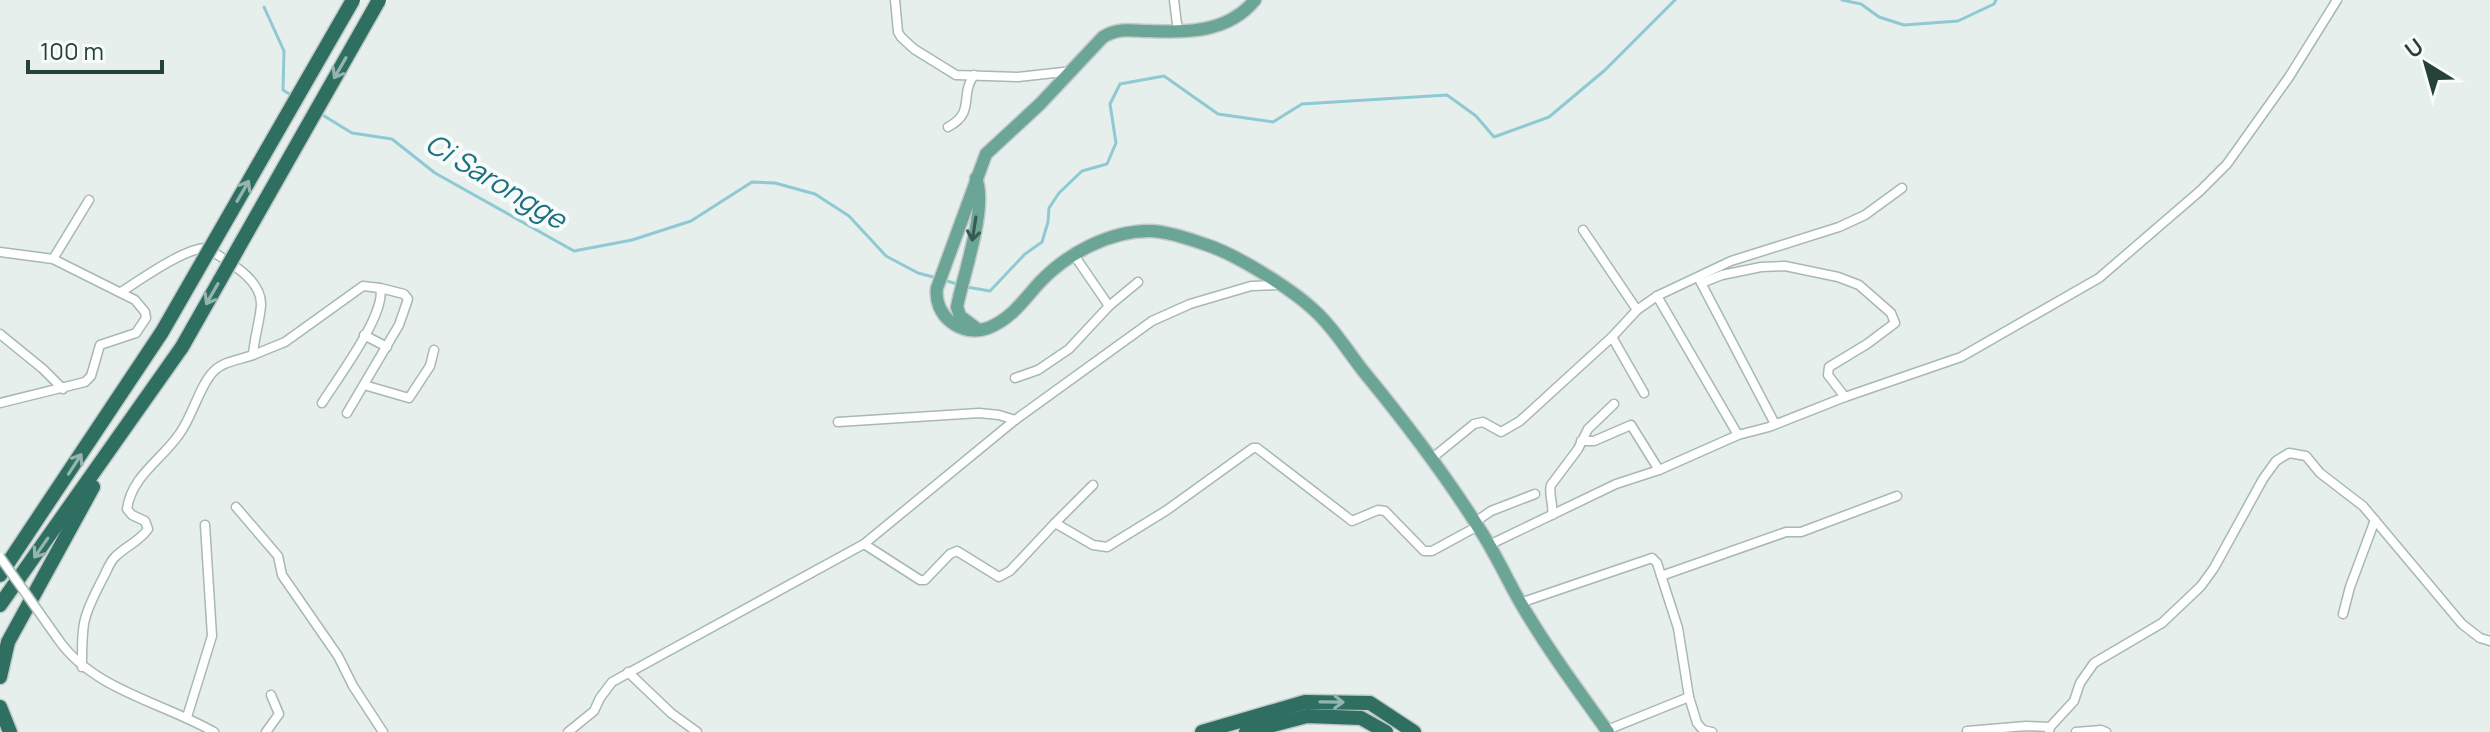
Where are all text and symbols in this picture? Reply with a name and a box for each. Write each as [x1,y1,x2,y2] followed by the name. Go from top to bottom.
[28,24,162,74] scale bar
[2386,24,2466,104] north arrow
[2399,31,2429,65] text: U
[40,34,104,67] text: 100 m
[332,56,348,79] one-way arrow
[419,123,575,238] water label: Ci Sarongge
[236,180,251,204] one-way arrow
[966,216,981,241] one-way arrow
[204,282,220,305] one-way arrow
[67,453,83,476] one-way arrow
[32,536,49,558] one-way arrow
[1318,695,1345,710] one-way arrow

